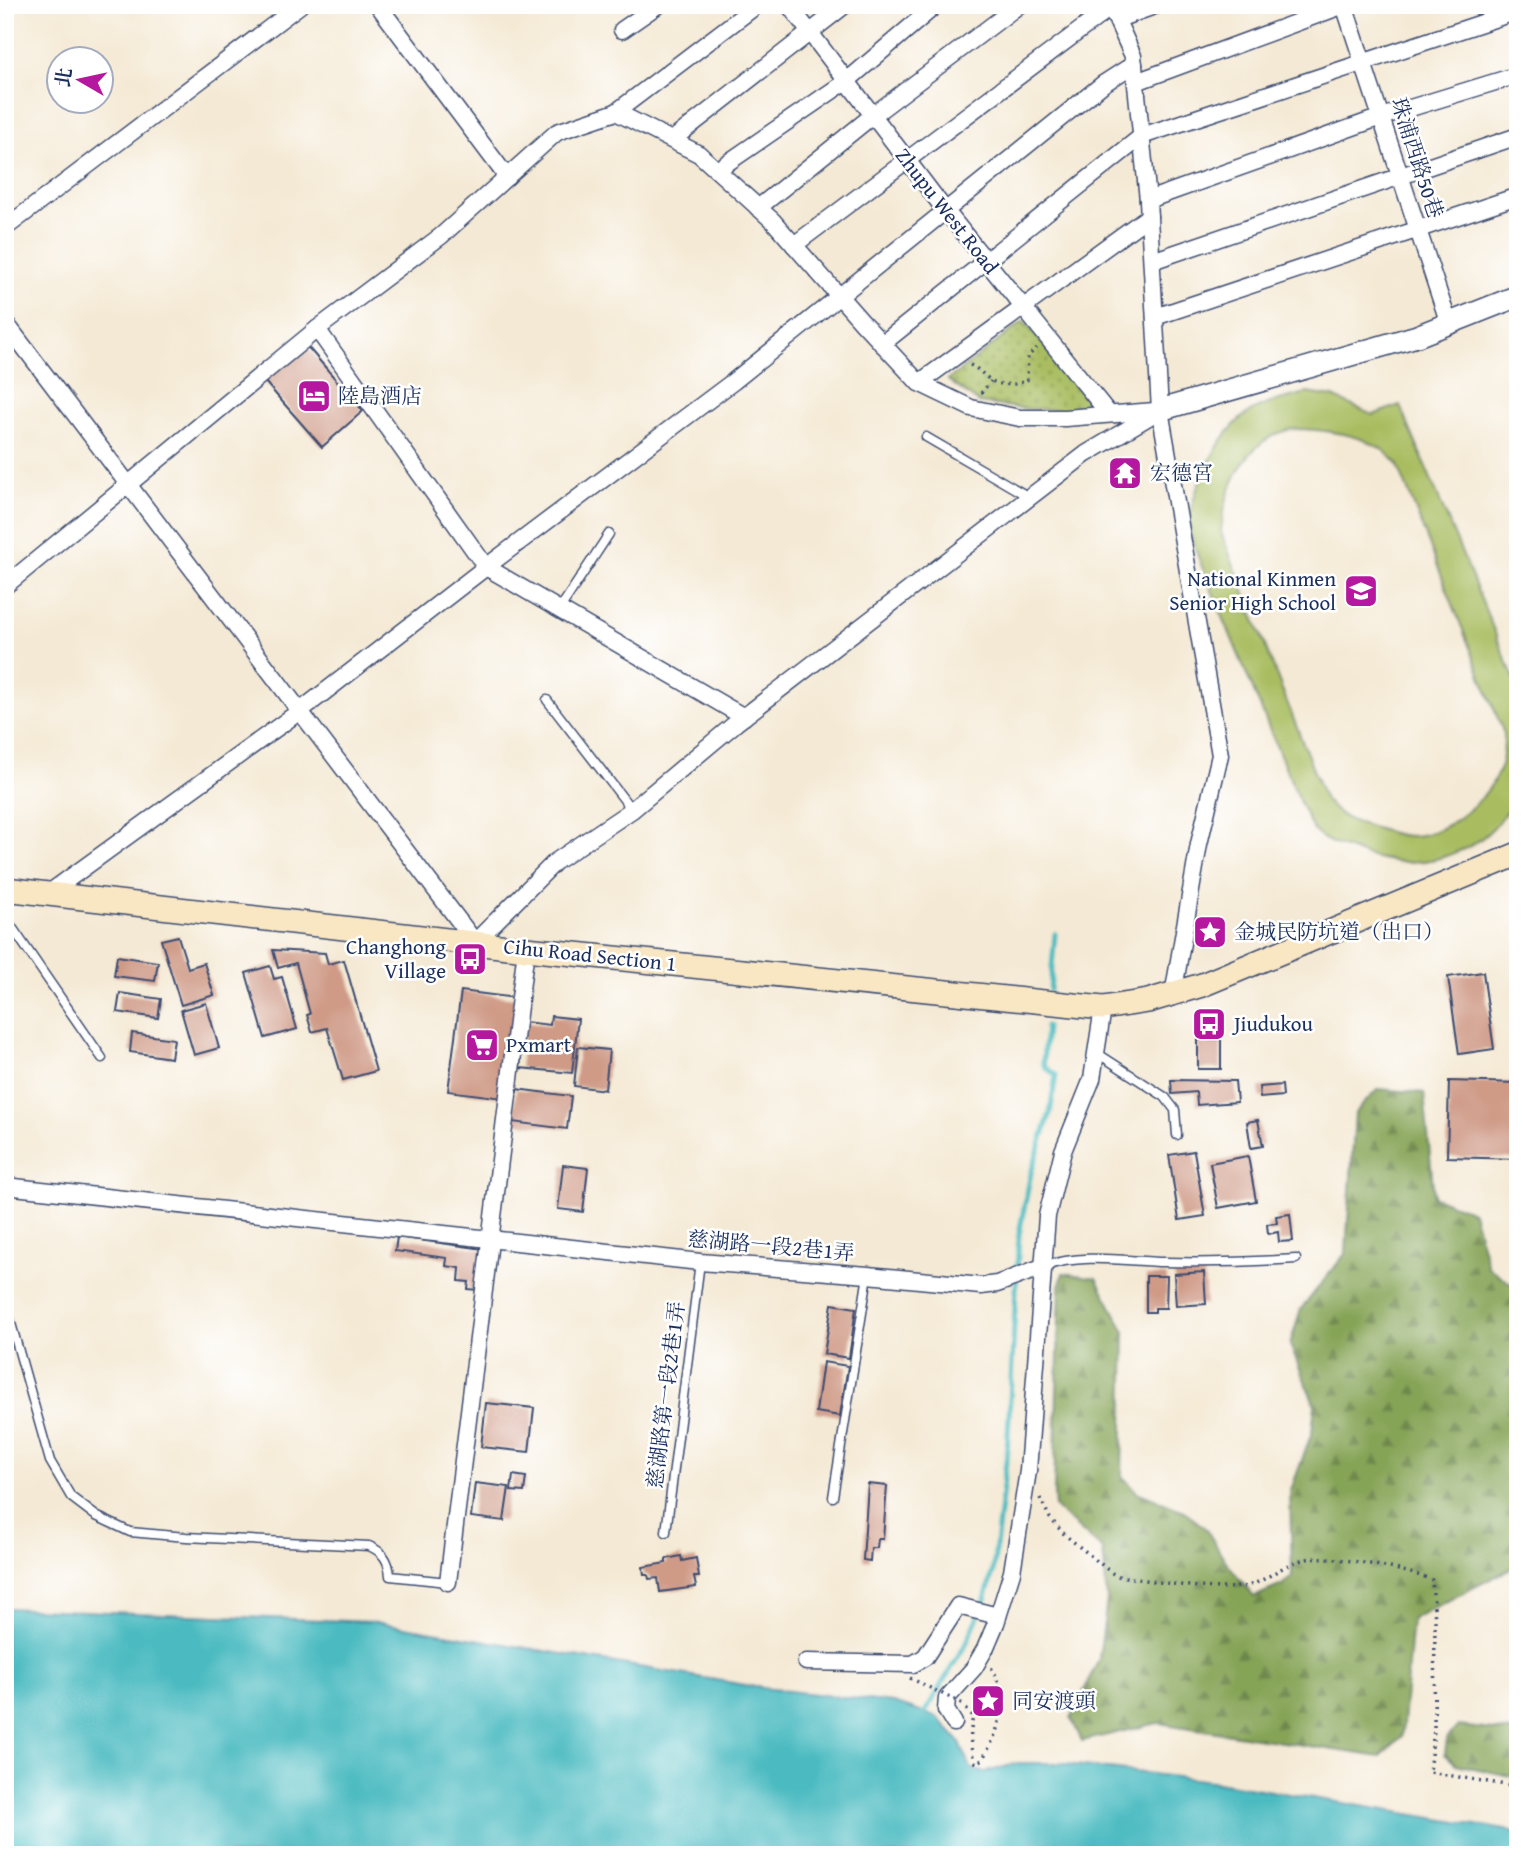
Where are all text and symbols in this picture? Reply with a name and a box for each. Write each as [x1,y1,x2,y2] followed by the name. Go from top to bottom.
[46,46,116,116] north arrow
[48,66,79,89] text: 北
[1383,94,1452,222] street label: 珠浦西路50巷
[888,141,1007,281] street label: Zhupu West Road
[295,377,333,415] hotel icon: 陸島酒店
[338,380,422,411] place label: 陸島酒店
[1106,454,1144,492] temple icon: 宏德宮
[1150,457,1213,488] place label: 宏德宮
[1169,563,1336,618] place label: National Kinmen Senior High School
[1342,572,1380,610] school or university icon: National Kinmen Senior High School
[1191,913,1229,951] place icon: 金城民防坑道（出口）
[1234,916,1444,947] place label: 金城民防坑道（出口）
[502,930,678,979] street label: Cihu Road Section 1
[346,931,447,986] place label: Changhong Village
[451,940,489,978] bus stop icon: Changhong Village
[1190,1005,1228,1043] bus stop icon: Jiudukou
[1231,1008,1313,1039] place label: Jiudukou
[463,1026,501,1064] supermarket icon: Pxmart
[506,1029,572,1060] place label: Pxmart
[686,1223,856,1268] street label: 慈湖路一段2巷1弄
[639,1300,692,1490] street label: 慈湖路第一段2巷1弄
[969,1682,1007,1720] place icon: 同安渡頭
[1012,1685,1096,1716] place label: 同安渡頭

